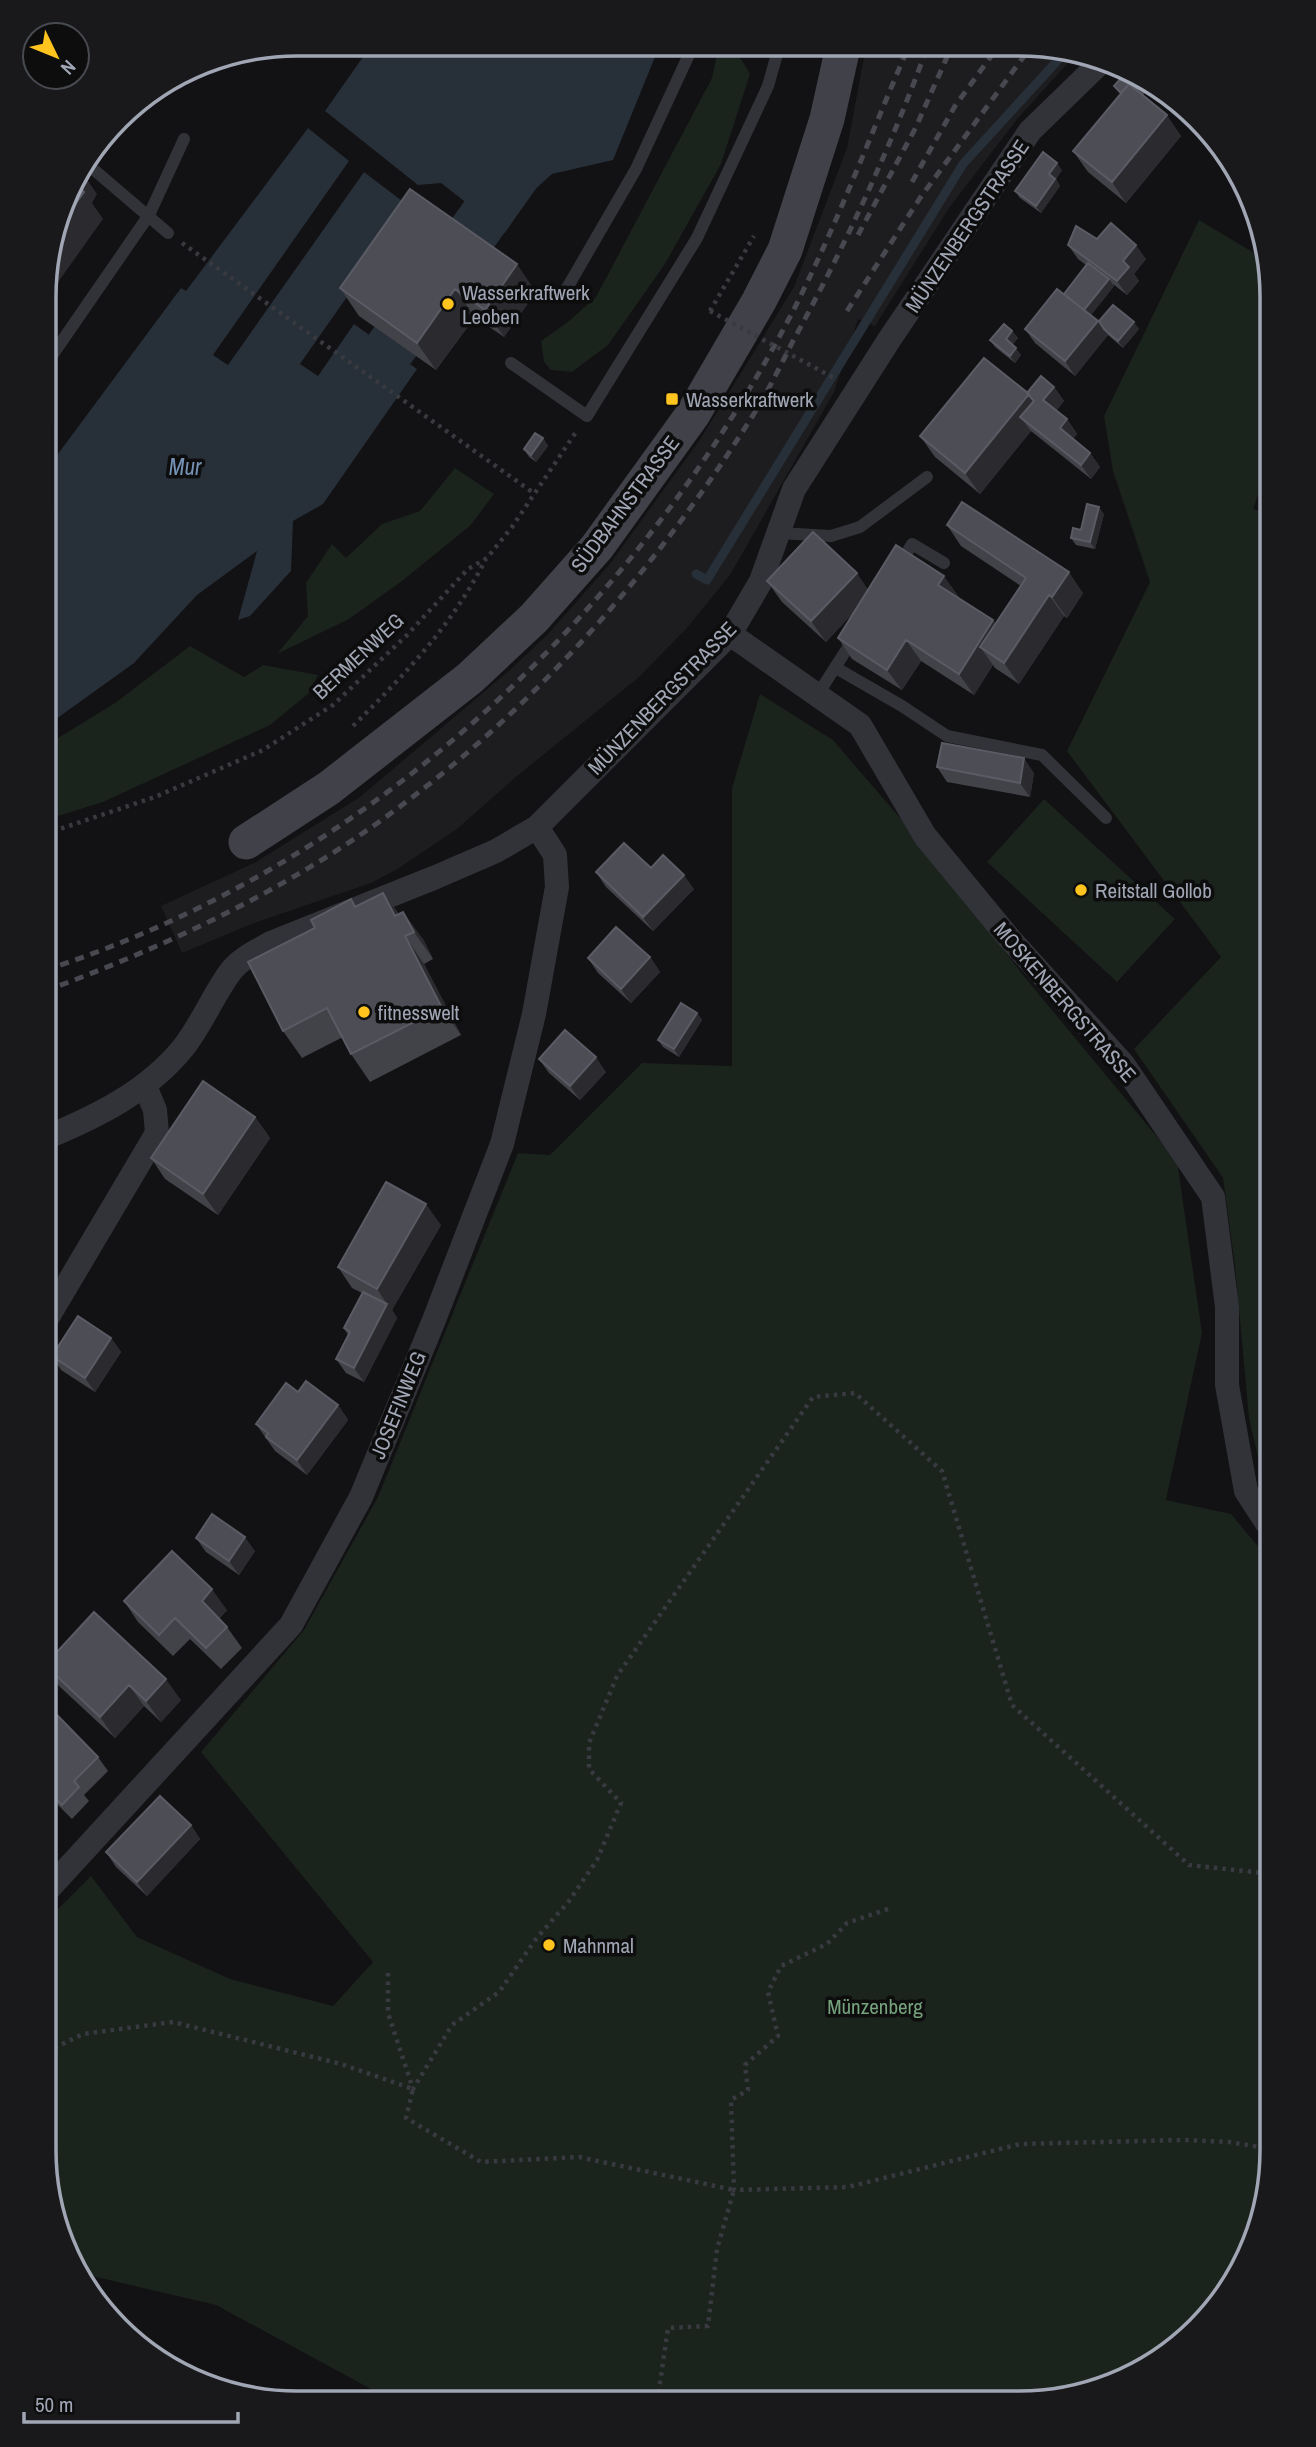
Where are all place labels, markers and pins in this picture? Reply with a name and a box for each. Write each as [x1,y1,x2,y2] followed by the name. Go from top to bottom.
[462,278,590,331] place label: Wasserkraftwerk Leoben
[440,296,456,312] marker: Wasserkraftwerk Leoben
[686,385,814,414] place label: Wasserkraftwerk
[664,391,680,407] marker: Wasserkraftwerk
[1095,876,1212,905] place label: Reitstall Gollob
[1073,882,1089,898] marker: Reitstall Gollob
[378,998,460,1027] place label: fitnesswelt
[356,1004,372,1020] marker: fitnesswelt
[563,1931,634,1960] place label: Mahnmal
[541,1937,557,1953] marker: Mahnmal

